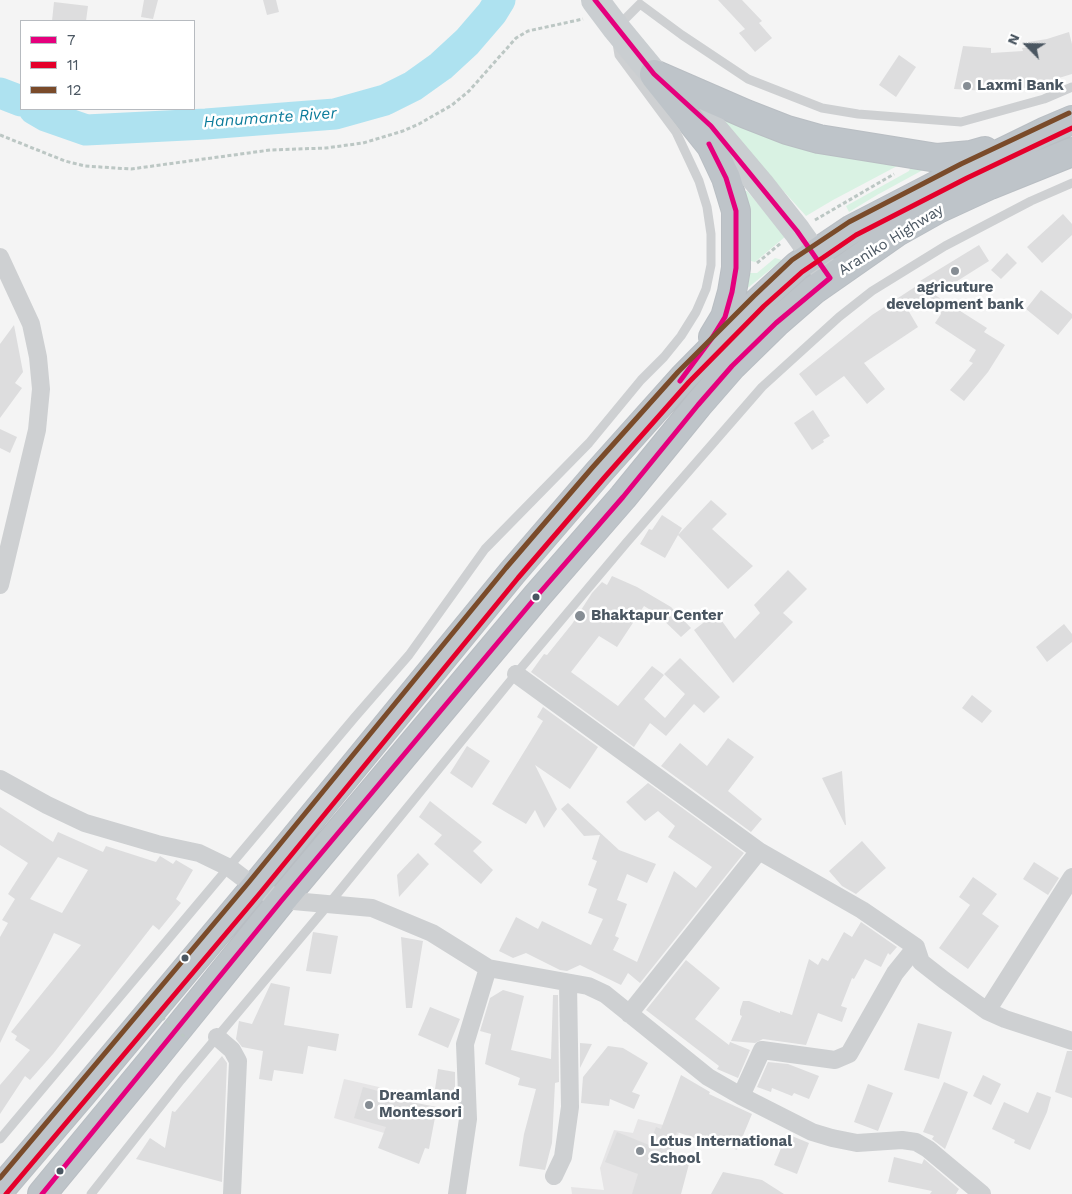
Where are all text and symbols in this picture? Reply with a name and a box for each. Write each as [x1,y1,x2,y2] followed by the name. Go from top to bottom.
[20,20,195,110] legend
[1002,20,1052,70] north arrow
[67,31,75,49] text: 7
[1004,31,1023,47] text: N
[67,56,79,74] text: 11
[977,77,1064,95] place label: Laxmi Bank
[961,80,973,92] marker: Laxmi Bank
[67,81,82,99] text: 12
[203,104,337,132] water label: Hanumante River
[835,201,947,279] street label: Araniko Highway
[949,265,961,277] marker: agricuture development bank
[886,279,1024,314] place label: agricuture development bank
[531,592,541,602] unlabelled marker
[591,607,723,625] place label: Bhaktapur Center
[573,609,587,623] marker: Bhaktapur Center
[180,953,190,963] unlabelled marker
[379,1087,462,1122] place label: Dreamland Montessori
[363,1099,375,1111] marker: Dreamland Montessori
[650,1133,792,1168] place label: Lotus International School
[634,1145,646,1157] marker: Lotus International School
[55,1166,65,1176] unlabelled marker

